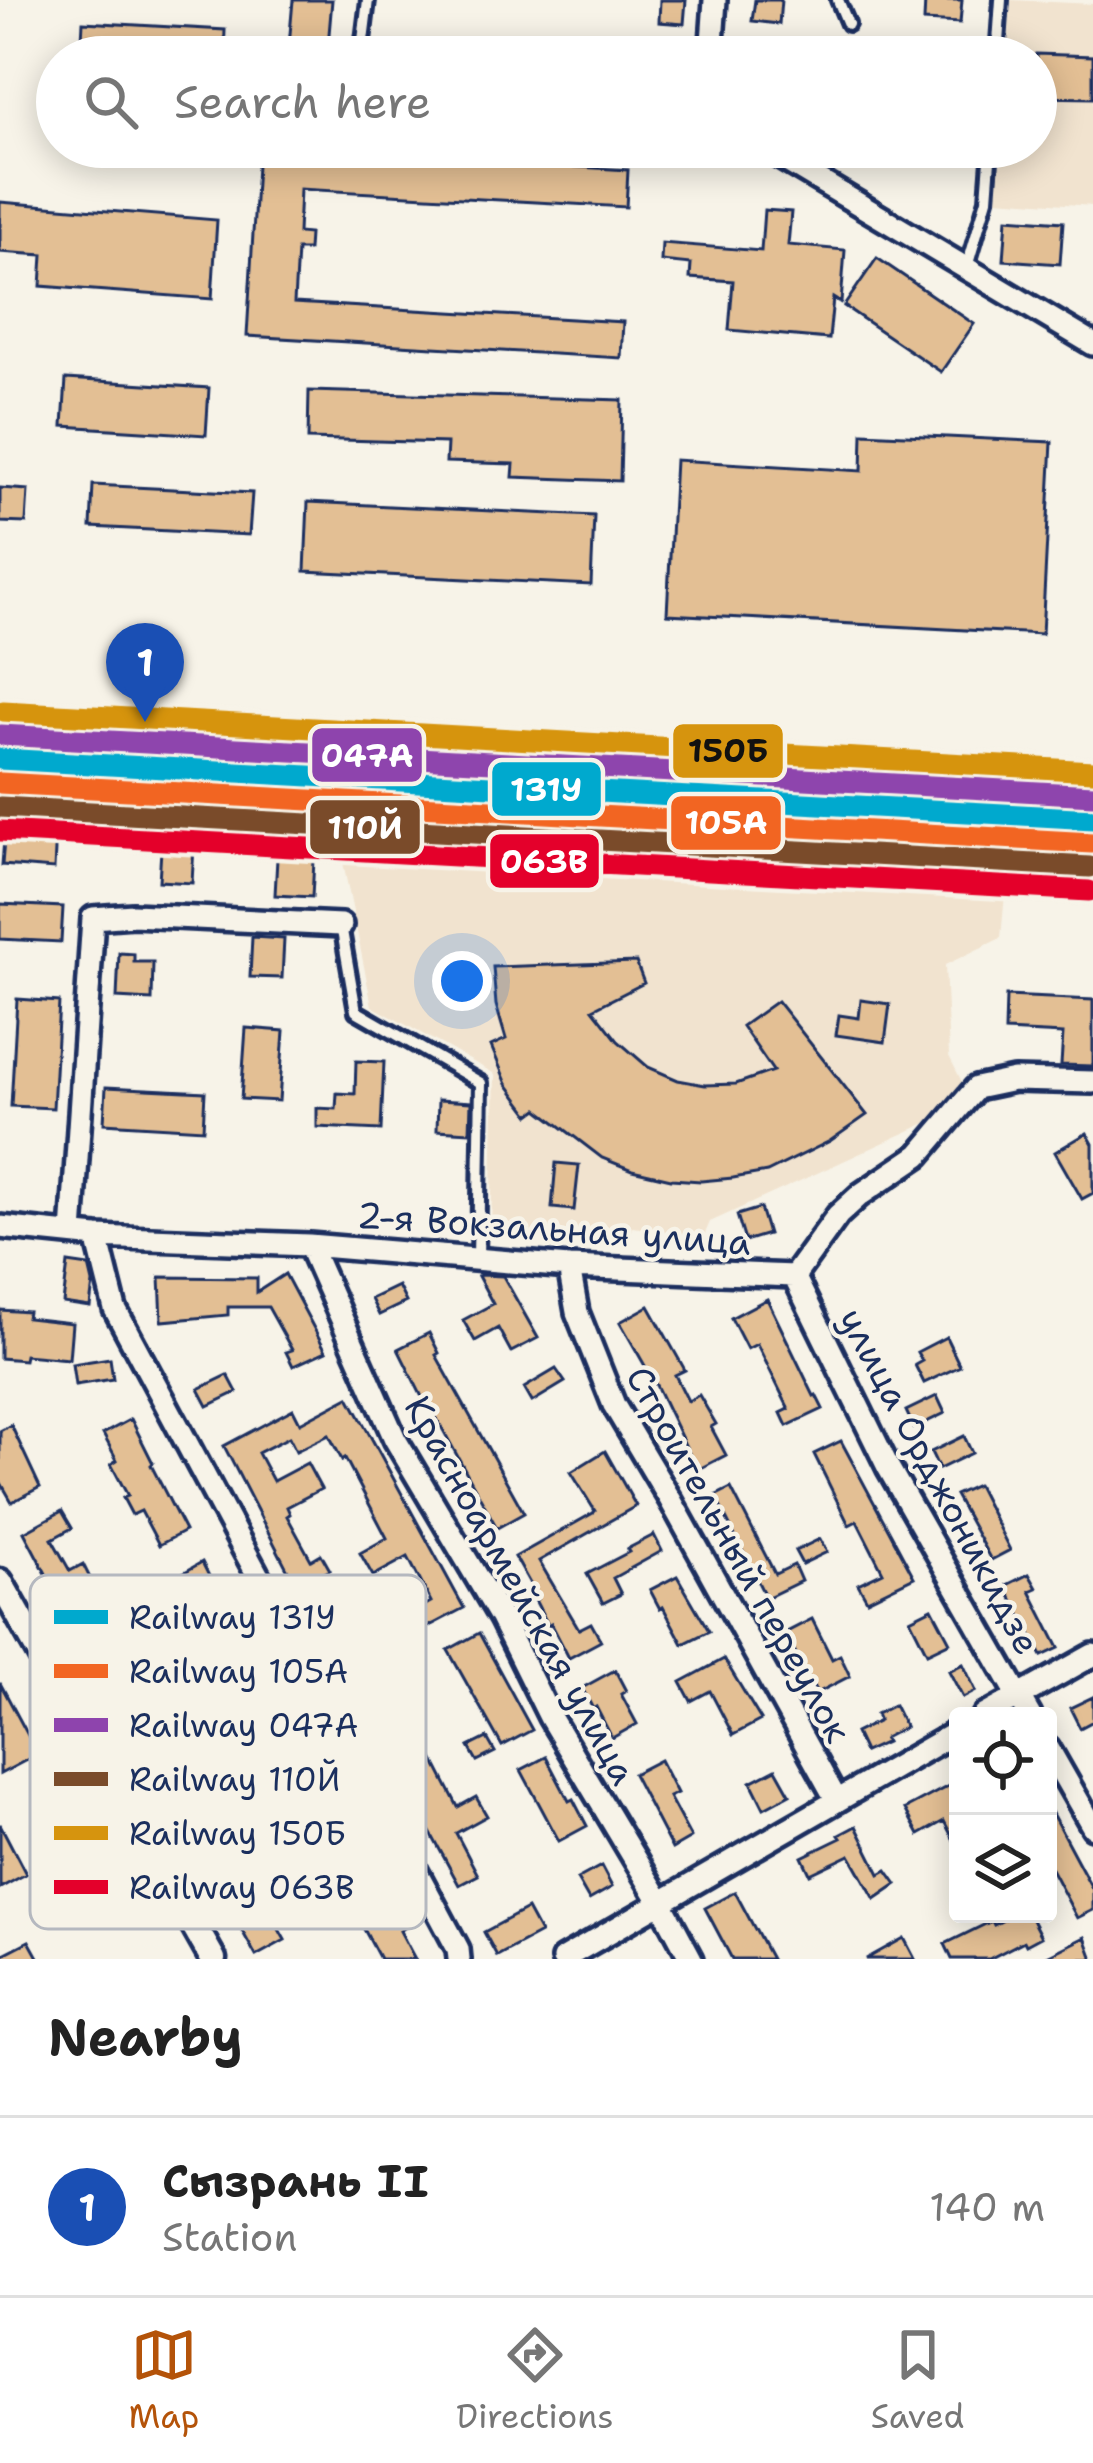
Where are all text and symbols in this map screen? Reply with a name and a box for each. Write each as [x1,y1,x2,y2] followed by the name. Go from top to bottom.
[36,36,1057,168] search box
[78,69,144,135] icon: search
[174,72,431,132] text: Search here
[106,623,184,722] pin: 1
[671,722,785,780] line badge: 150Б
[310,726,424,784] line badge: 047А
[688,728,768,773] text: 150Б
[320,733,414,778] text: 047А
[490,760,603,818] line badge: 131У
[510,767,582,812] text: 131У
[669,794,783,852] line badge: 105А
[308,798,422,856] line badge: 110Й
[685,800,767,845] text: 105А
[327,805,403,850] text: 110Й
[488,832,601,890] line badge: 063В
[500,839,588,884] text: 063В
[432,951,492,1011] your location
[356,1190,752,1267] street label: 2-я Вокзальная улица
[827,1299,1052,1663] street label: улица Орджоникидзе
[615,1357,863,1751] street label: Строительный переулок
[393,1387,648,1794] street label: Красноармейская улица
[30,1575,426,1929] legend
[129,1595,336,1640] text: Railway 131У
[129,1649,348,1694] text: Railway 105А
[129,1703,358,1748] text: Railway 047А
[949,1707,1057,1923] map controls
[949,1707,1057,1815] button: locate
[129,1757,340,1802] text: Railway 110Й
[129,1811,346,1856] text: Railway 150Б
[949,1815,1057,1923] button: layers
[129,1865,354,1910] text: Railway 063В
[48,2003,243,2071] text: Nearby
[162,2151,429,2211] text: Сызрань II
[78,2181,96,2233] text: 1
[929,2181,1045,2233] text: 140 m
[162,2211,297,2263] text: Station
[129,2322,199,2439] tab: Map
[456,2322,614,2439] tab: Directions
[871,2322,964,2439] tab: Saved

